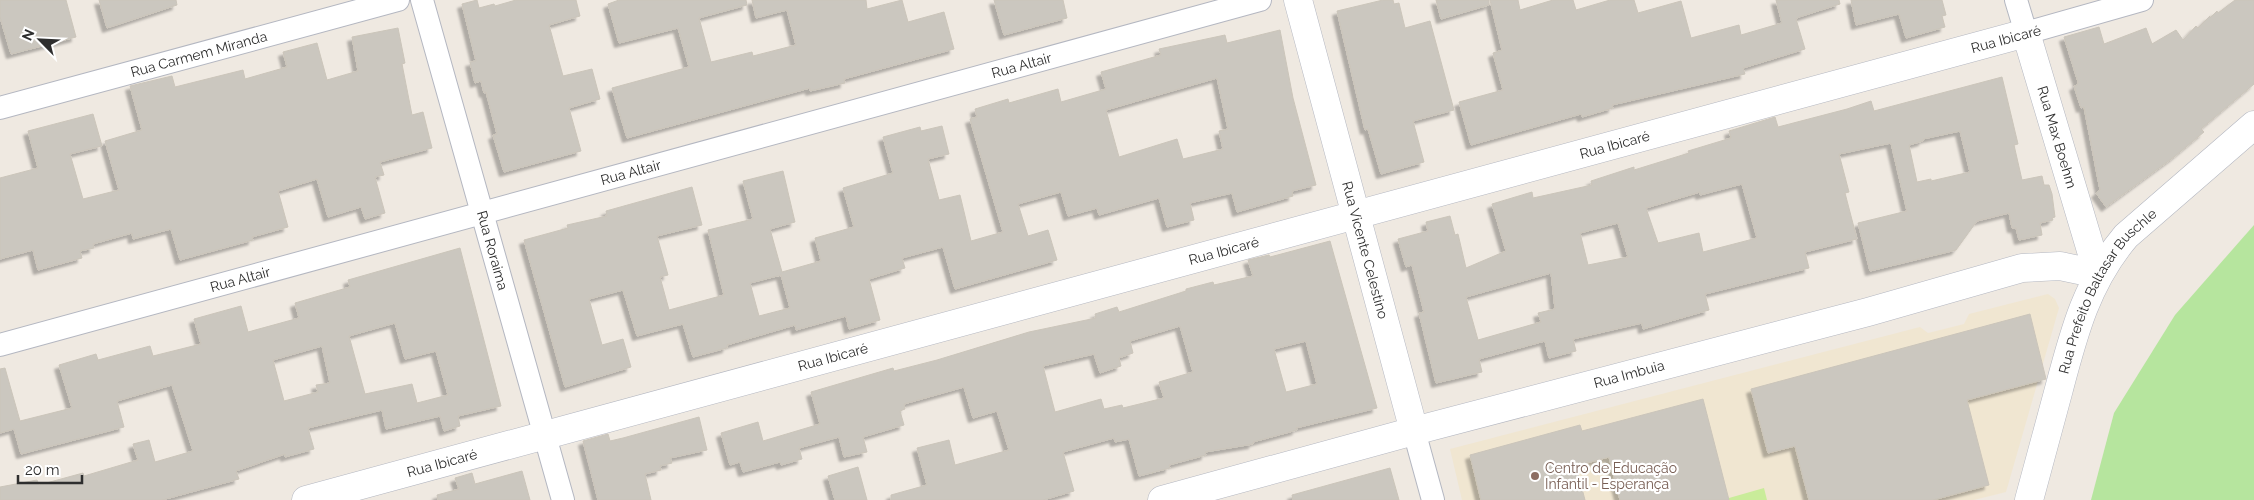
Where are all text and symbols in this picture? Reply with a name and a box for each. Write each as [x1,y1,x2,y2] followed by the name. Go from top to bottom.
[15,15,65,65] north arrow
[1969,22,2043,56] street label: Rua Ibicaré
[19,27,38,43] text: N
[129,28,269,80] street label: Rua Carmem Miranda
[990,49,1053,81] street label: Rua Altair
[2034,84,2080,190] street label: Rua Max Boehm
[1578,128,1651,162] street label: Rua Ibicaré
[599,156,663,188] street label: Rua Altair
[1339,179,1391,321] street label: Rua Vicente Celestino
[2055,205,2160,375] street label: Rua Prefeito Baltasar Buschle
[474,209,511,292] street label: Rua Roraima
[1187,234,1261,268] street label: Rua Ibicaré
[208,263,272,295] street label: Rua Altair
[796,340,870,374] street label: Rua Ibicaré
[1592,357,1666,391] street label: Rua Imbuia
[405,446,479,480] street label: Rua Ibicaré
[18,452,81,484] scale bar
[1545,460,1677,492] place label: Centro de Educação Infantil - Esperança
[25,461,60,479] text: 20 m
[1529,470,1541,482] marker: Centro de Educação Infantil - Esperança

